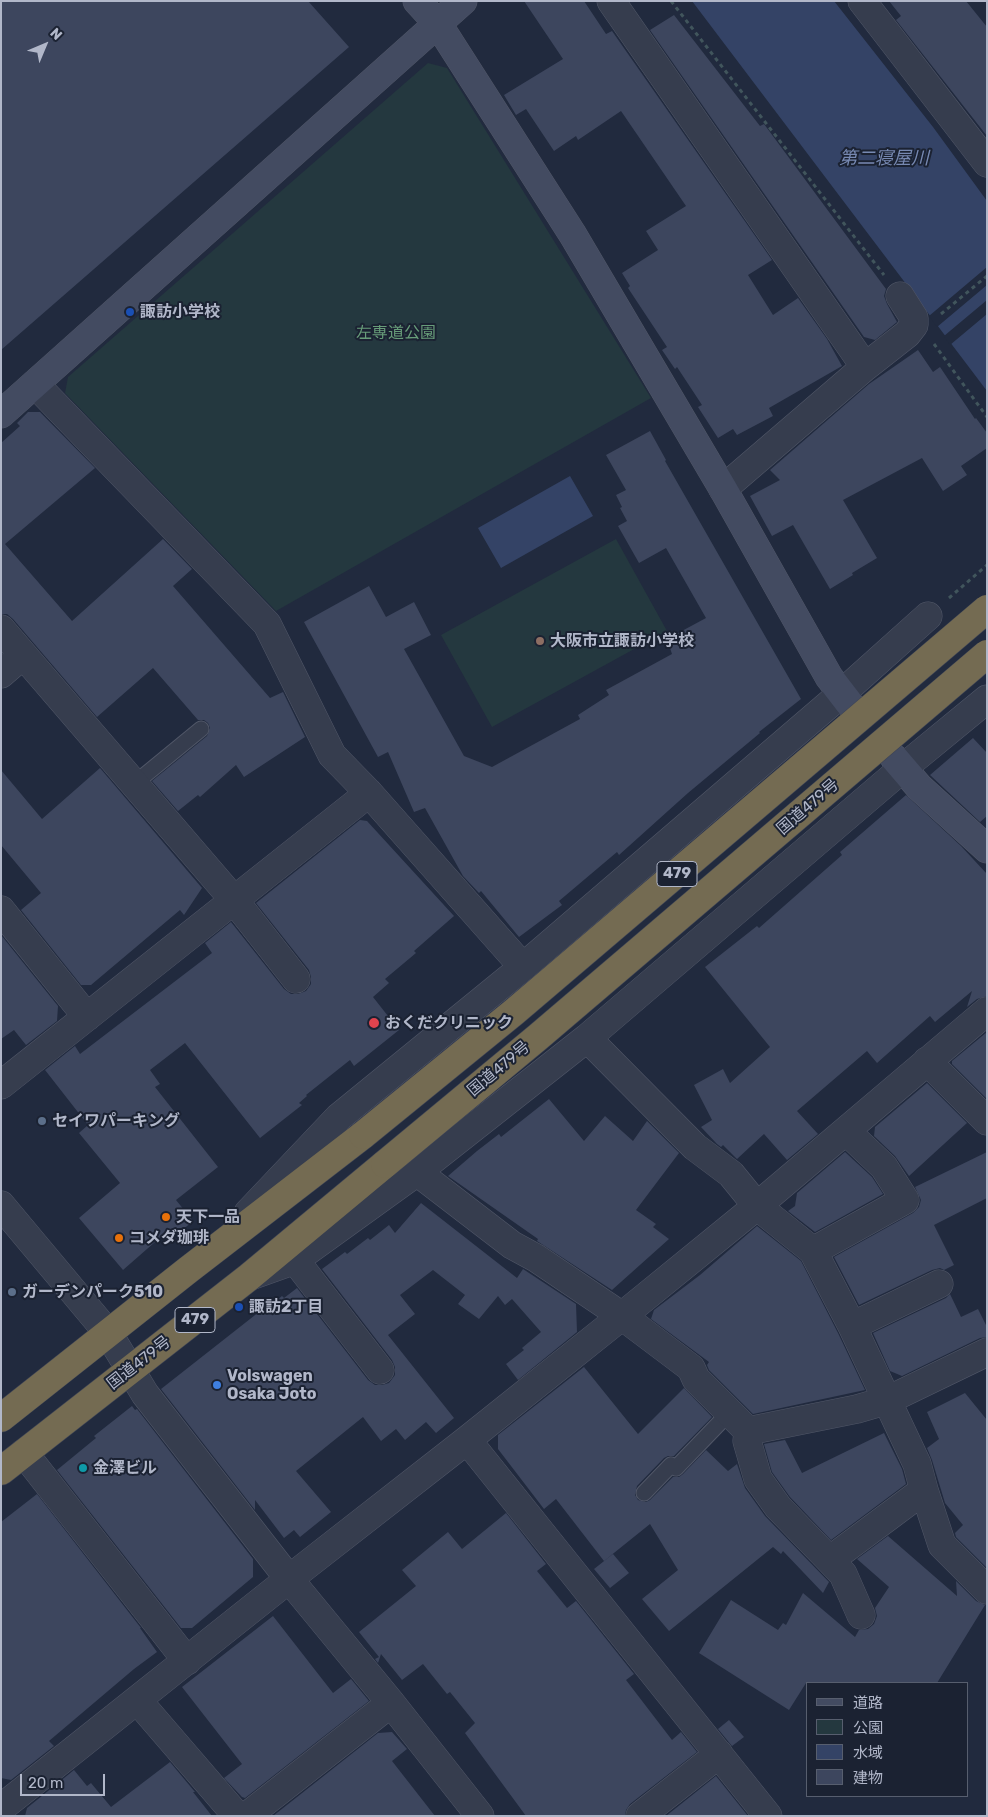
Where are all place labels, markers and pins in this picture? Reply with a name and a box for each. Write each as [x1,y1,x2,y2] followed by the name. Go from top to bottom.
[140,302,220,322] place label: 諏訪小学校
[124,306,136,318] marker: 諏訪小学校
[550,631,694,651] place label: 大阪市立諏訪小学校
[534,635,546,647] marker: 大阪市立諏訪小学校
[385,1013,513,1033] place label: おくだクリニック
[367,1016,381,1030] marker: おくだクリニック
[52,1111,180,1131] place label: セイワパーキング
[36,1115,48,1127] marker: セイワパーキング
[176,1207,240,1227] place label: 天下一品
[160,1211,172,1223] marker: 天下一品
[129,1228,209,1248] place label: コメダ珈琲
[113,1232,125,1244] marker: コメダ珈琲
[22,1282,163,1302] place label: ガーデンパーク510
[6,1286,18,1298] marker: ガーデンパーク510
[249,1297,323,1317] place label: 諏訪2丁目
[233,1301,245,1313] marker: 諏訪2丁目
[227,1366,316,1404] place label: Volswagen Osaka Joto
[211,1379,223,1391] marker: Volswagen Osaka Joto
[93,1458,157,1478] place label: 金澤ビル
[77,1462,89,1474] marker: 金澤ビル

